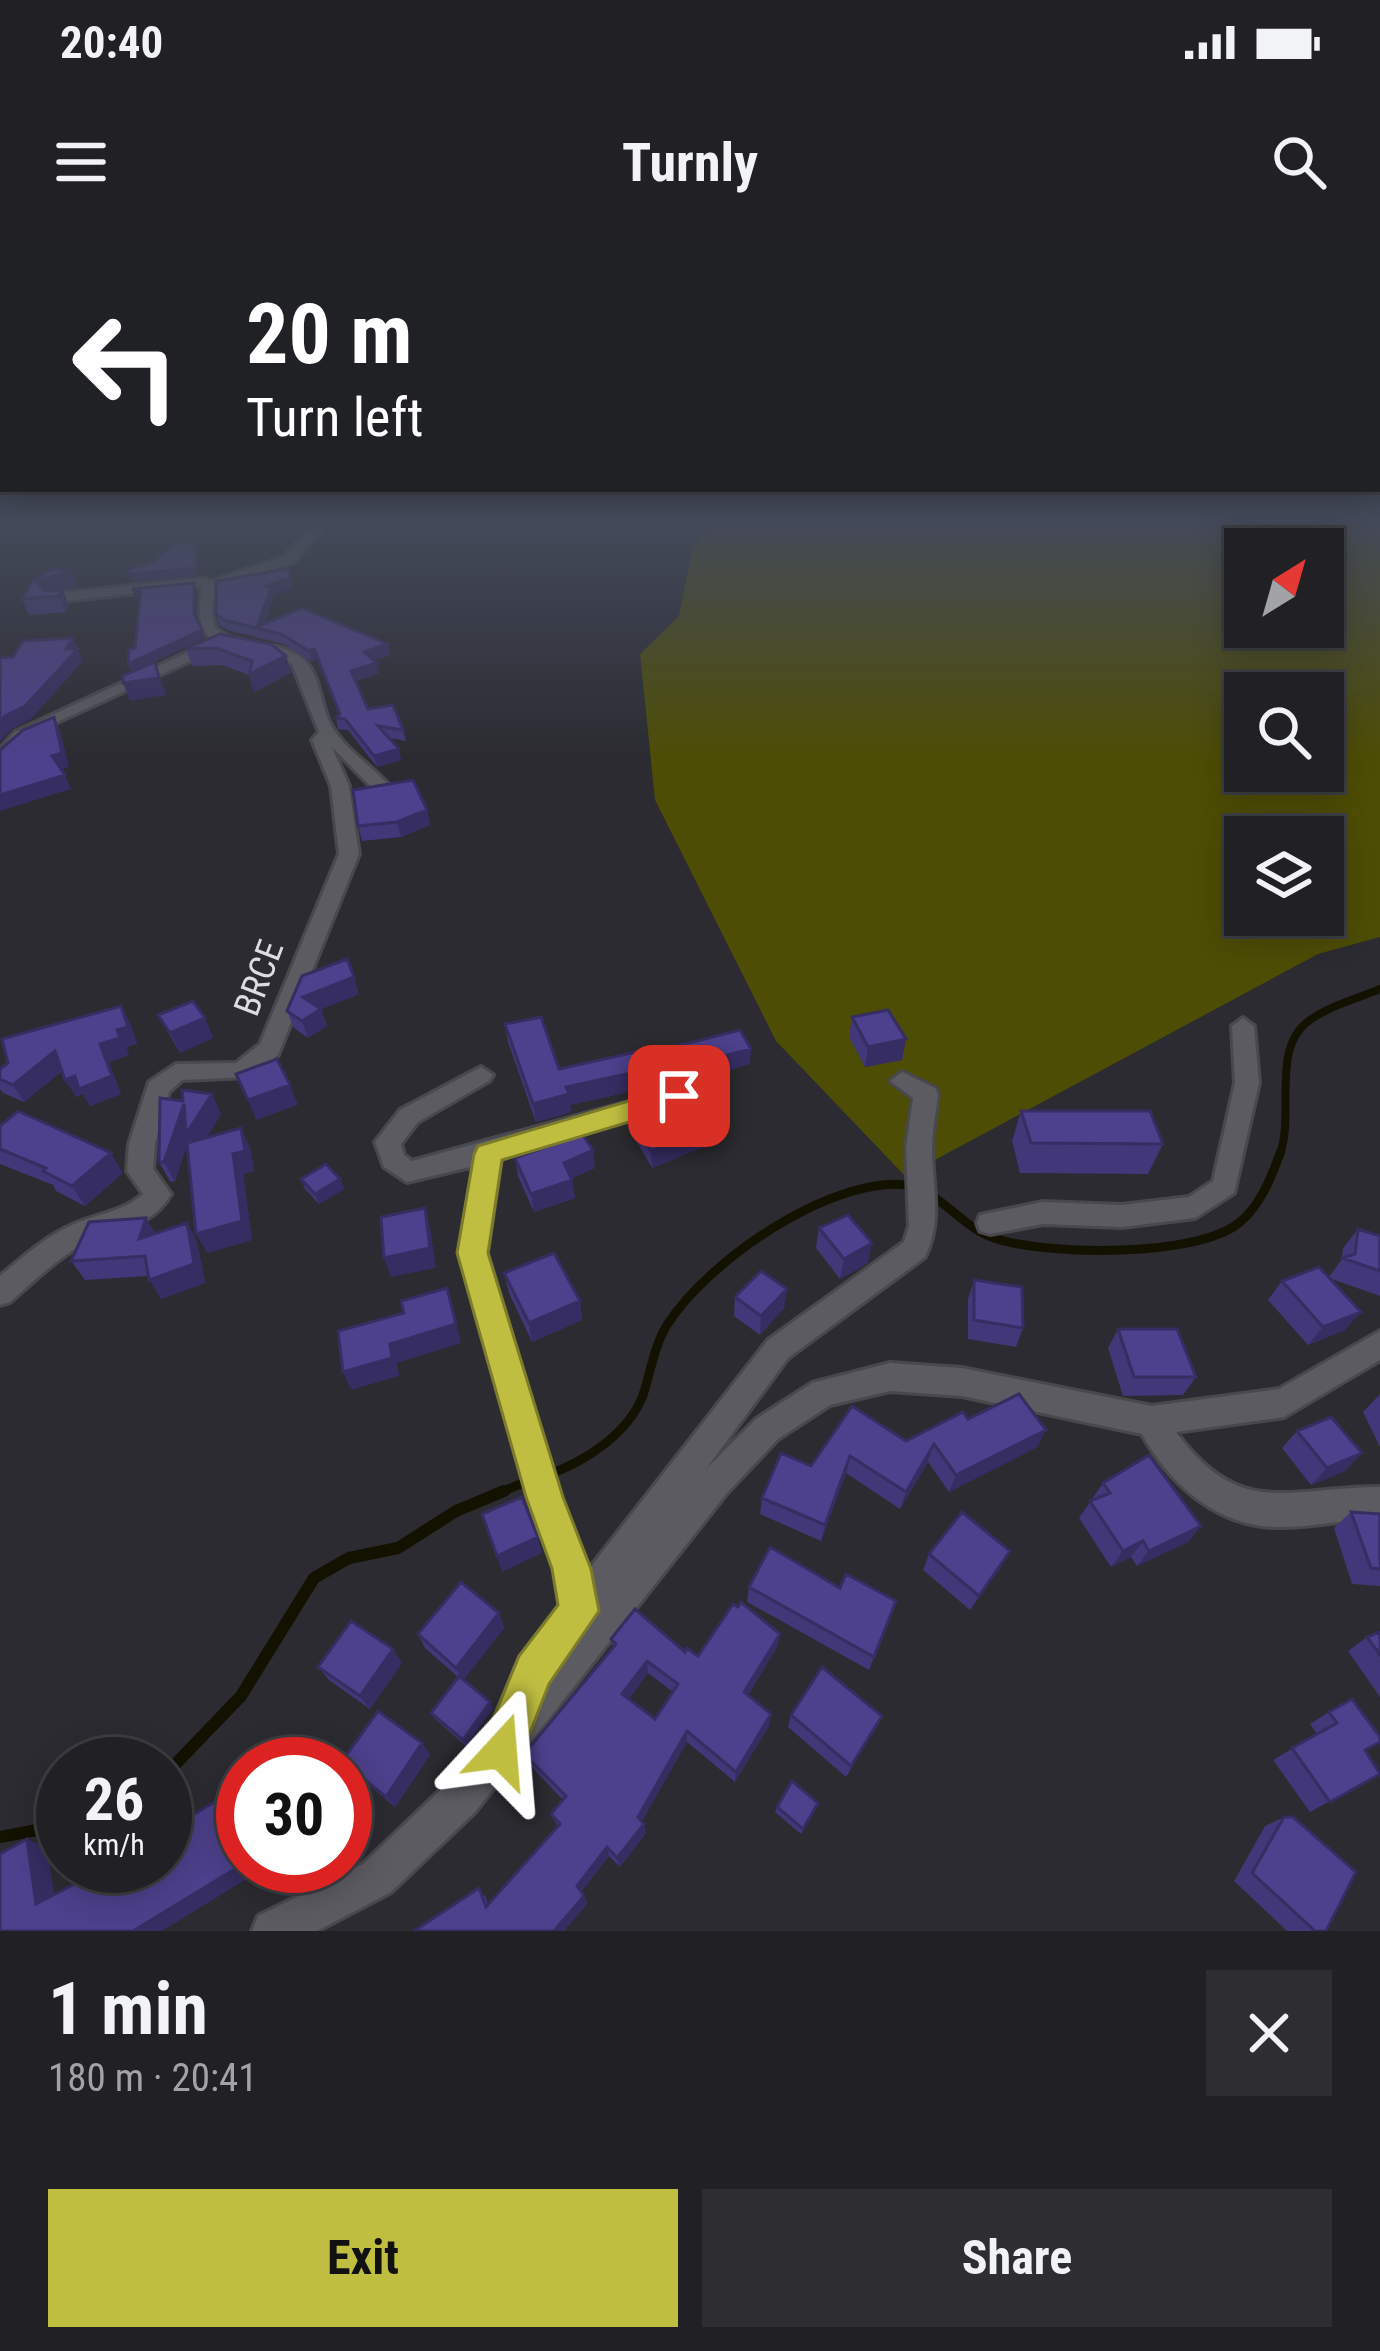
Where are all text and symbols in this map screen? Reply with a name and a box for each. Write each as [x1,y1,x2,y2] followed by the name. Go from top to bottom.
[60,16,163,69] text: 20:40
[48,129,114,195] icon: menu
[1266,129,1332,195] icon: search
[622,131,758,194] text: Turnly
[246,285,413,384] text: 20 m
[48,288,204,444] icon: left
[246,386,423,449] text: Turn left
[1224,528,1344,648] north arrow
[1224,528,1344,936] map controls
[1224,672,1344,792] button: search
[1224,816,1344,936] button: layers
[226,935,292,1021] street label: BRCE
[628,1045,730,1147] pin
[646,1063,712,1129] icon: arrive
[438,1688,564,1814] position arrow
[216,1737,372,1893] speed limit sign: 30
[84,1764,144,1835] text: 26
[83,1827,145,1862] text: km/h
[48,1967,208,2052] text: 1 min
[1206,1970,1332,2096] button: close
[48,2055,258,2101] text: 180 m · 20:41
[48,2189,678,2327] button: Exit
[702,2189,1332,2327] button: Share

